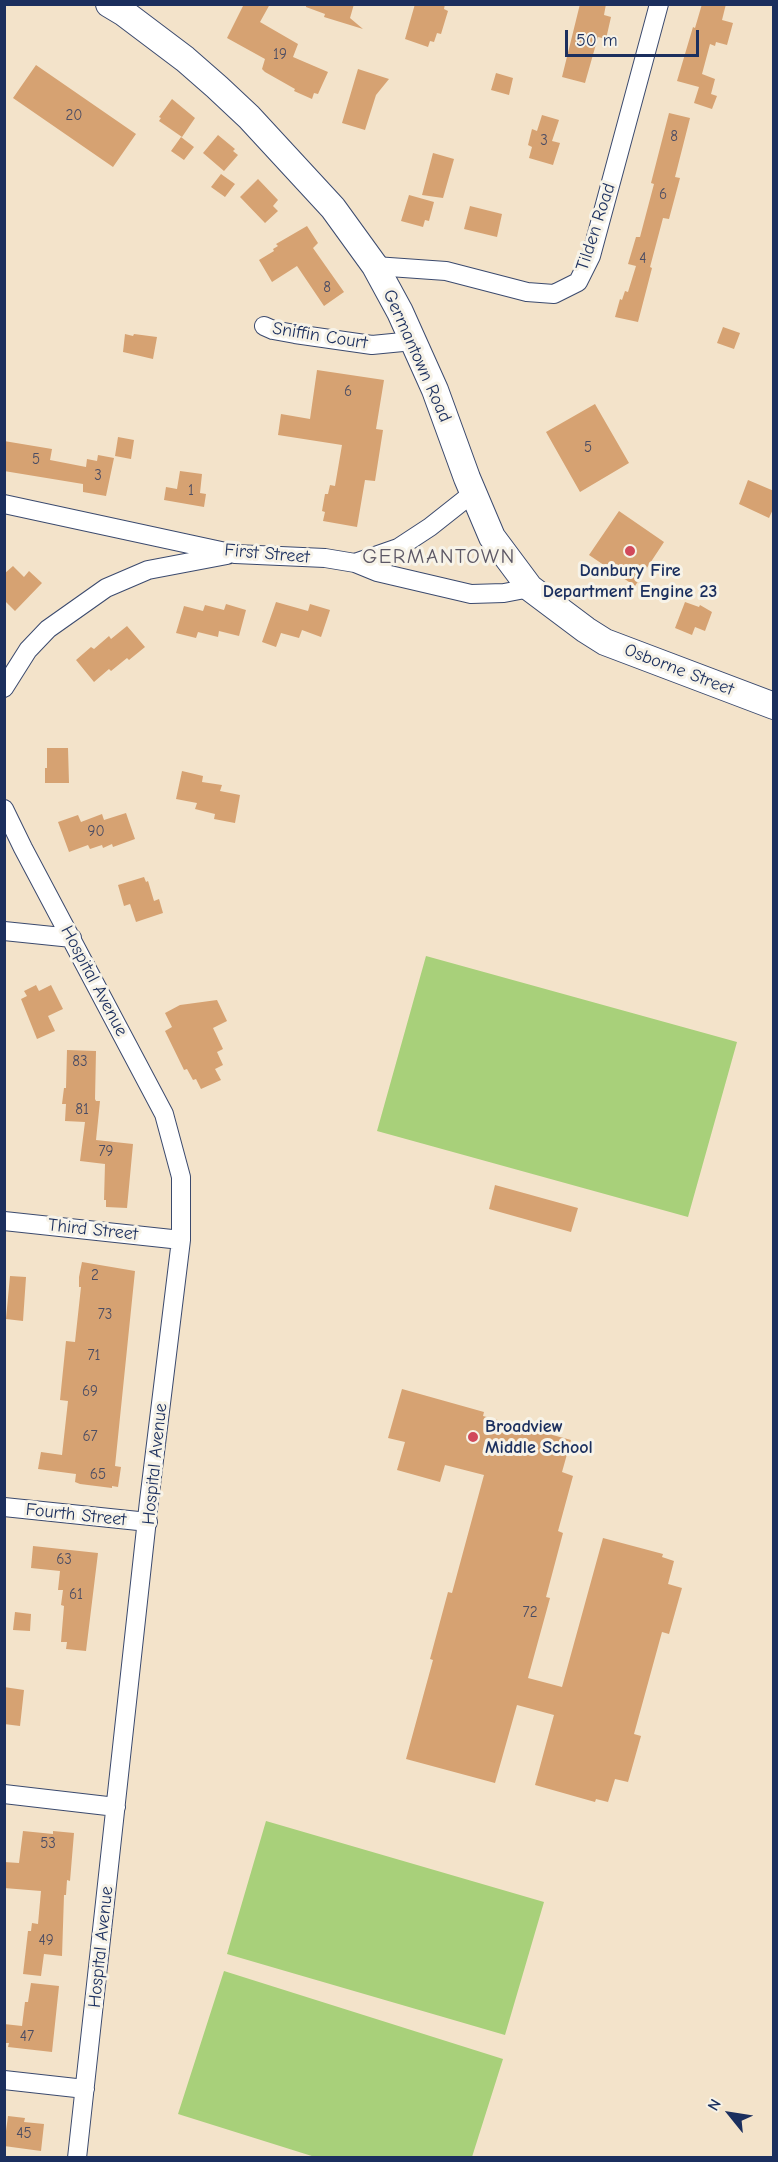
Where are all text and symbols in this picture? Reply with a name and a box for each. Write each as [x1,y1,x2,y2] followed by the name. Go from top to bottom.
[568,18,702,56] scale bar
[576,30,618,51] text: 50 m
[273,46,287,64] house number: 19
[66,107,82,125] house number: 20
[670,128,678,146] house number: 8
[540,132,548,150] house number: 3
[572,180,620,274] street label: Tilden Road
[659,186,667,204] house number: 6
[639,250,647,268] house number: 4
[323,279,331,297] house number: 8
[378,286,456,426] street label: Germantown Road
[271,318,369,354] street label: Sniffin Court
[344,383,352,401] house number: 6
[584,439,592,457] house number: 5
[32,451,40,469] house number: 5
[94,467,102,485] house number: 3
[188,482,194,500] house number: 1
[224,540,310,568] street label: First Street
[362,544,516,570] district label: GERMANTOWN
[623,544,637,558] marker: Danbury Fire Department Engine 23
[543,560,717,602] place label: Danbury Fire Department Engine 23
[621,639,737,701] street label: Osborne Street
[87,823,105,841] house number: 90
[56,922,132,1040] street label: Hospital Avenue
[72,1053,88,1071] house number: 83
[75,1101,89,1119] house number: 81
[98,1143,114,1161] house number: 79
[47,1215,139,1245] street label: Third Street
[91,1267,99,1285] house number: 2
[98,1306,112,1324] house number: 73
[87,1347,101,1365] house number: 71
[82,1383,98,1401] house number: 69
[138,1402,172,1526] street label: Hospital Avenue
[485,1416,593,1458] place label: Broadview Middle School
[82,1428,98,1446] house number: 67
[466,1430,480,1444] marker: Broadview Middle School
[90,1466,106,1484] house number: 65
[25,1499,127,1531] street label: Fourth Street
[56,1551,72,1569] house number: 63
[69,1586,83,1604] house number: 61
[523,1604,537,1622] house number: 72
[40,1835,56,1853] house number: 53
[84,1885,118,2009] street label: Hospital Avenue
[38,1932,54,1950] house number: 49
[20,2028,34,2046] house number: 47
[700,2084,760,2144] north arrow
[704,2096,725,2114] text: N
[16,2125,32,2143] house number: 45

